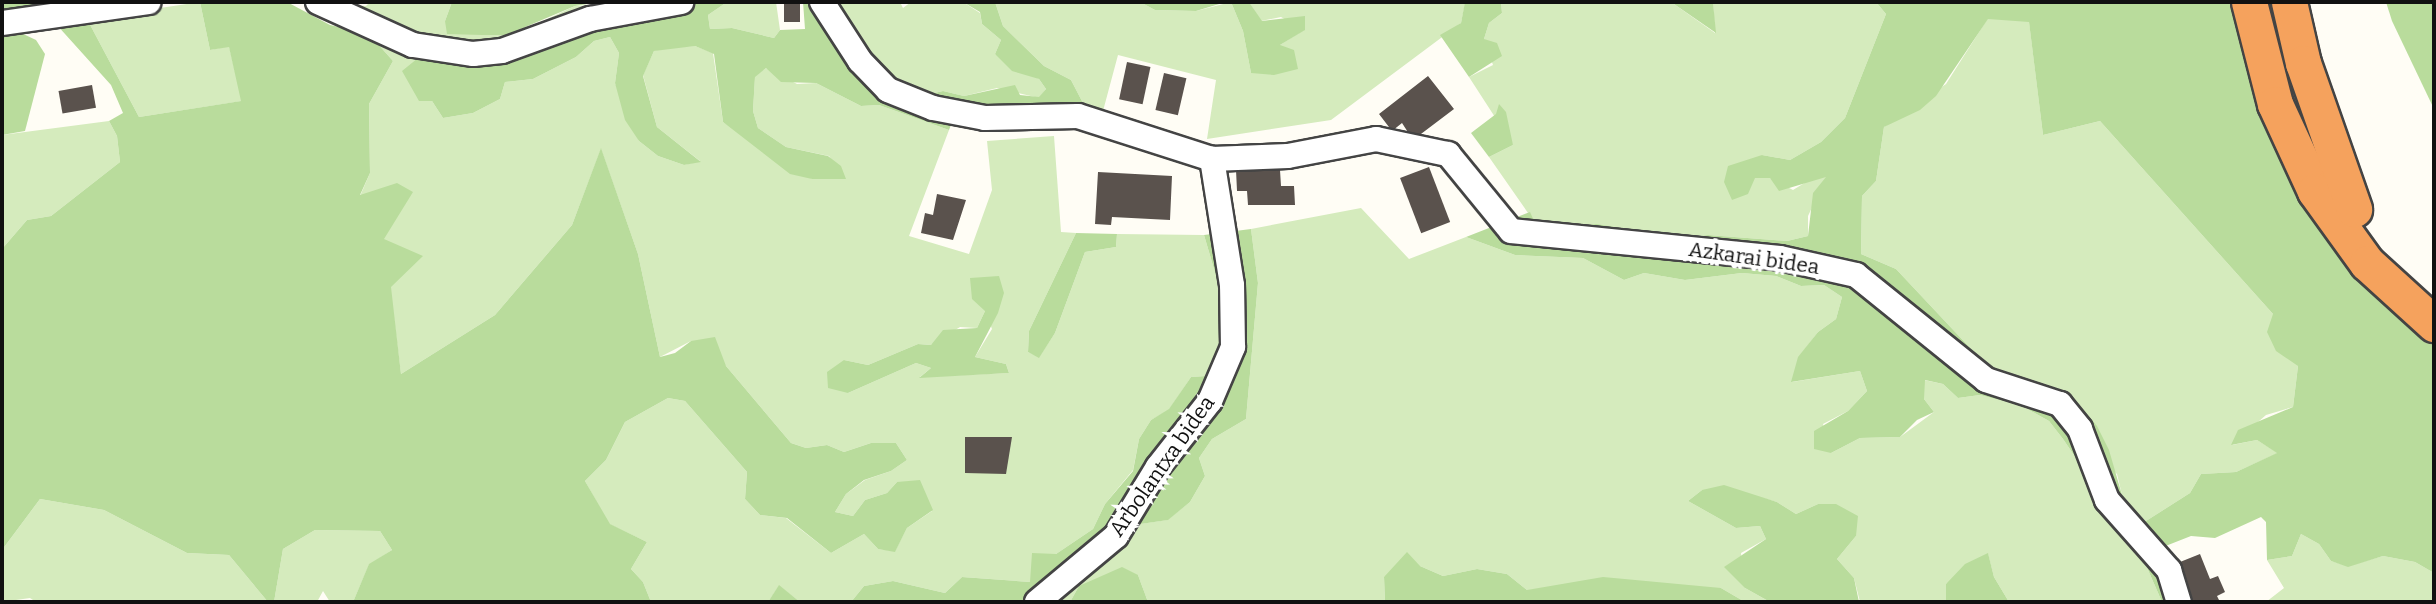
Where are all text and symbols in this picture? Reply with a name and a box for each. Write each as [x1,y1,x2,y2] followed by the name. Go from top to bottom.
[1687,236,1821,280] street label: Azkarai bidea
[1104,391,1220,541] street label: Arbolantxa bidea

